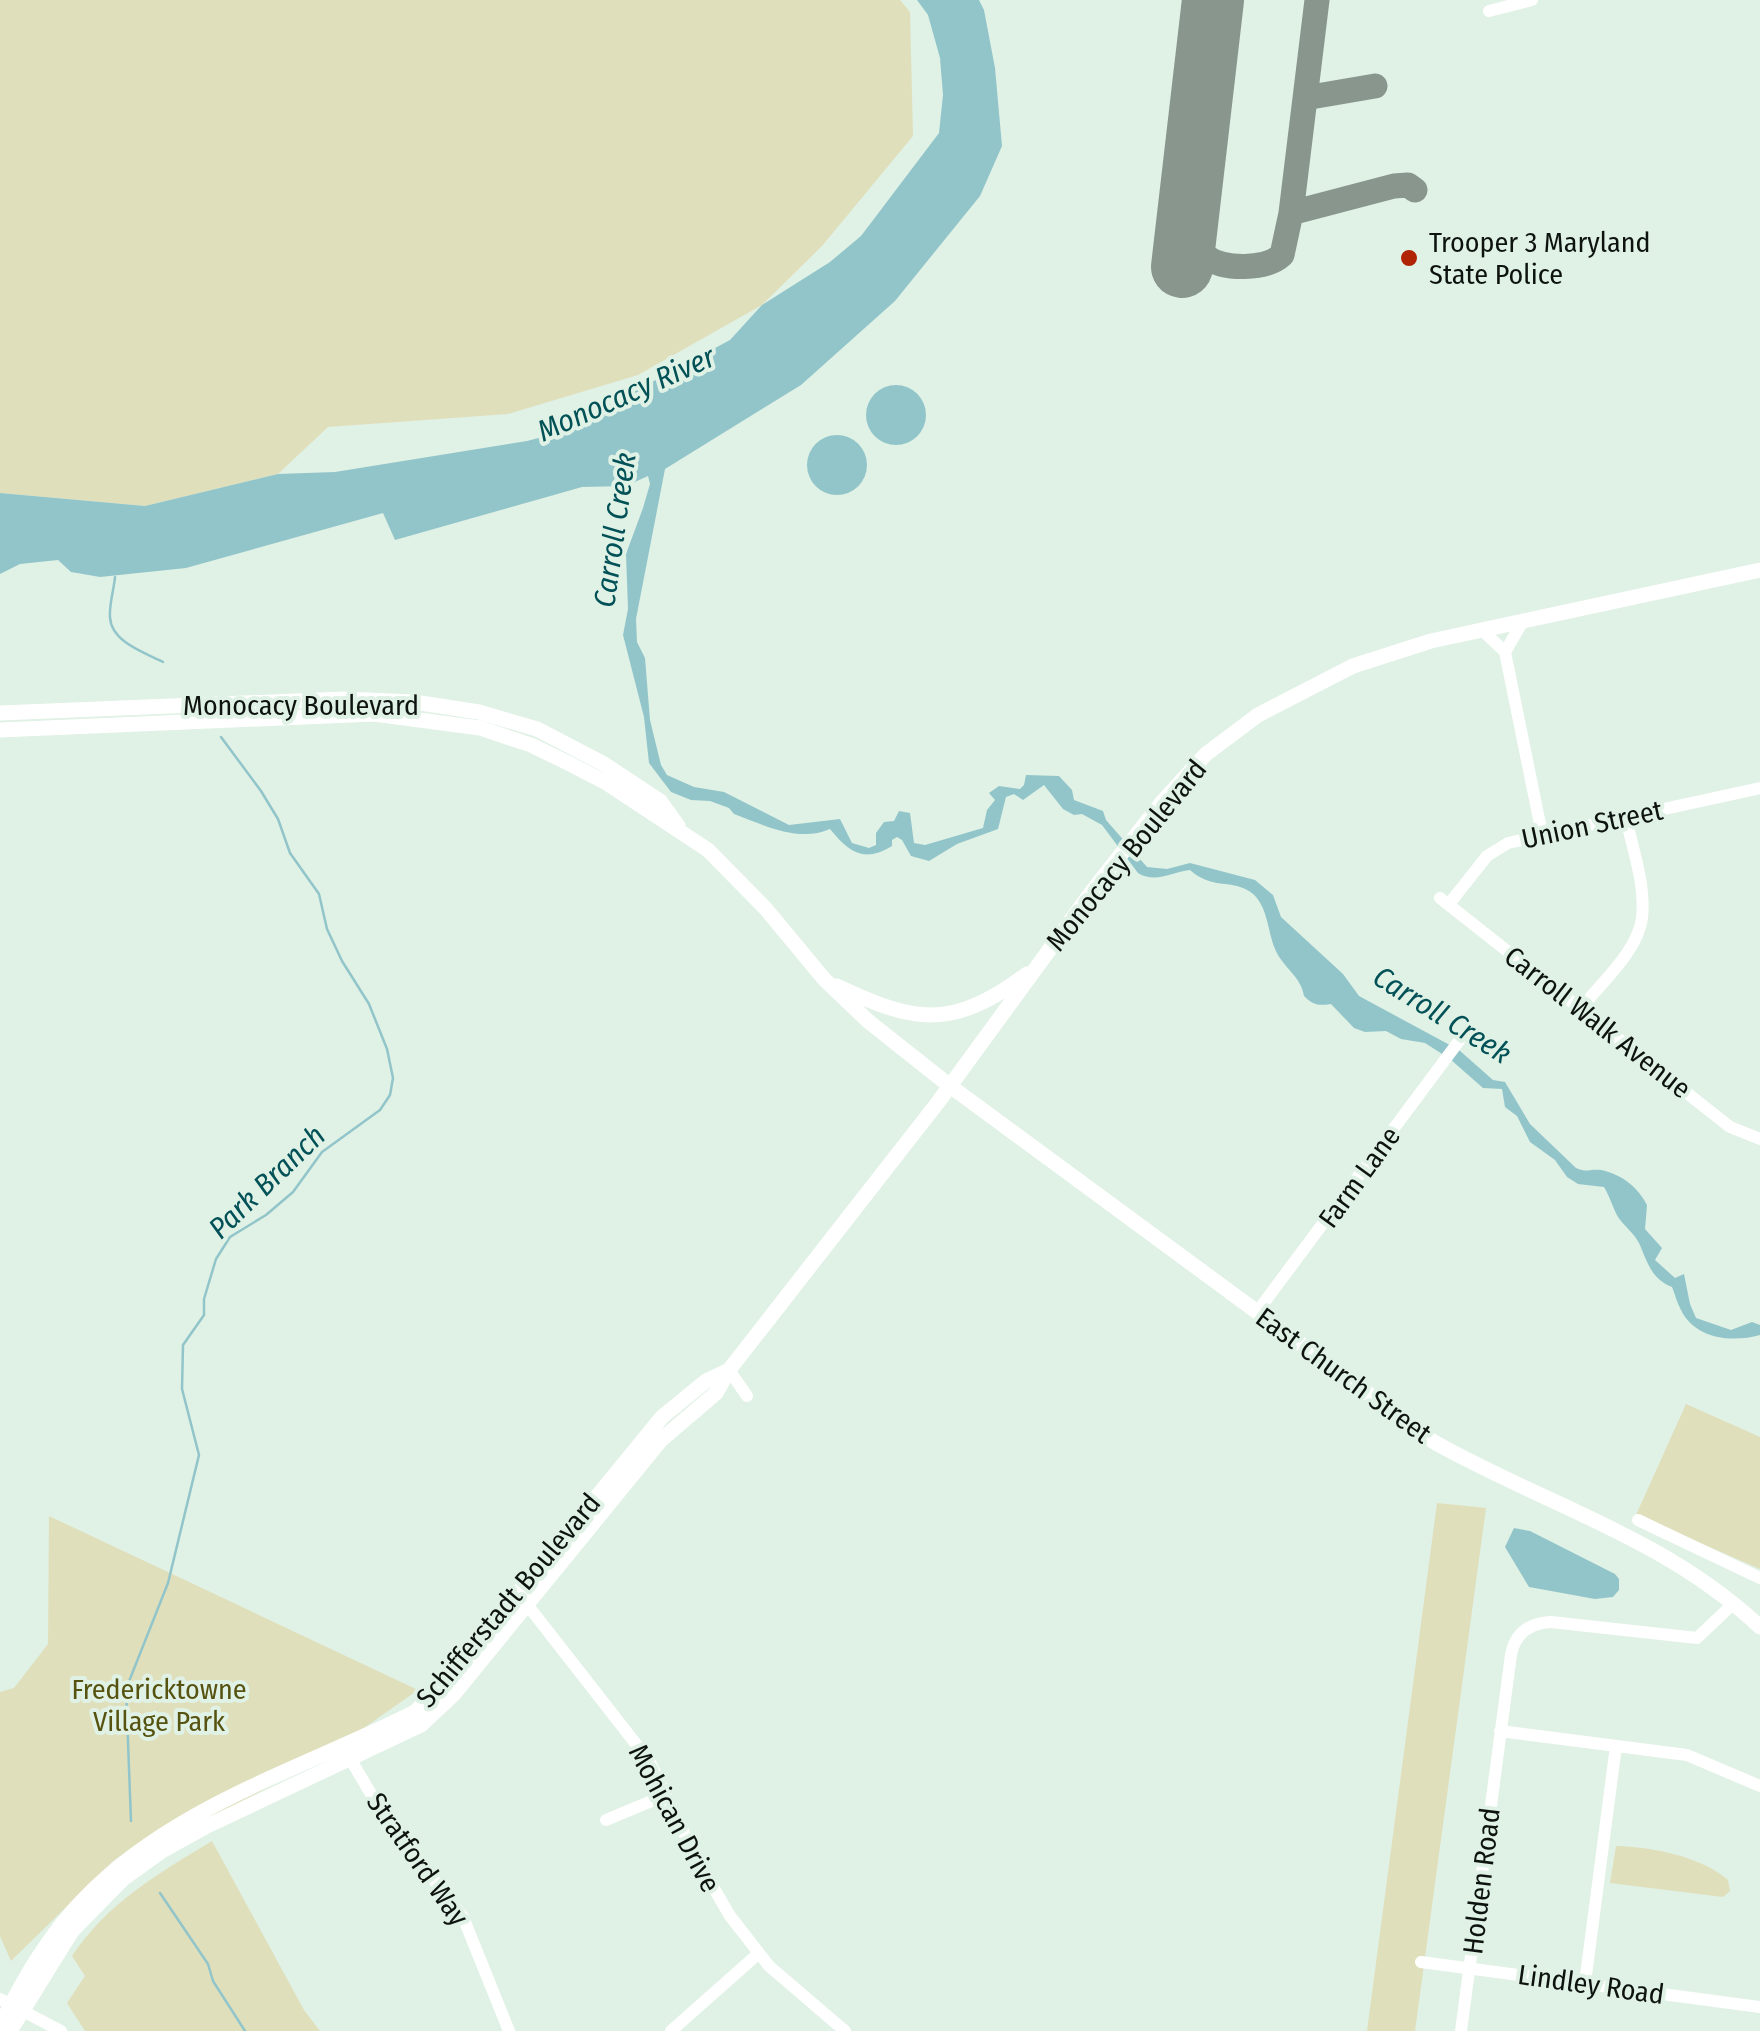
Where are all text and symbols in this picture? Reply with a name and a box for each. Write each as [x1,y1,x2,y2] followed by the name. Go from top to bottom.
[1429,226,1650,291] place label: Trooper 3 Maryland State Police
[1398,247,1420,269] marker: Trooper 3 Maryland State Police
[532,338,722,449] water label: Monocacy River
[586,450,644,610] water label: Carroll Creek
[183,689,419,722] street label: Monocacy Boulevard
[1039,753,1213,957] street label: Monocacy Boulevard
[1519,793,1666,856] street label: Union Street
[1498,939,1697,1105] street label: Carroll Walk Avenue
[1366,958,1518,1072] water label: Carroll Creek
[201,1118,333,1246] water label: Park Branch
[1312,1120,1407,1234] street label: Farm Lane
[1250,1301,1438,1451] street label: East Church Street
[409,1487,607,1714] street label: Schifferstadt Boulevard
[71,1673,247,1738] park label: Fredericktowne Village Park
[622,1739,727,1898] street label: Mohican Drive
[360,1787,476,1932] street label: Stratford Way
[1456,1806,1507,1956] street label: Holden Road
[1516,1958,1666,2011] street label: Lindley Road

